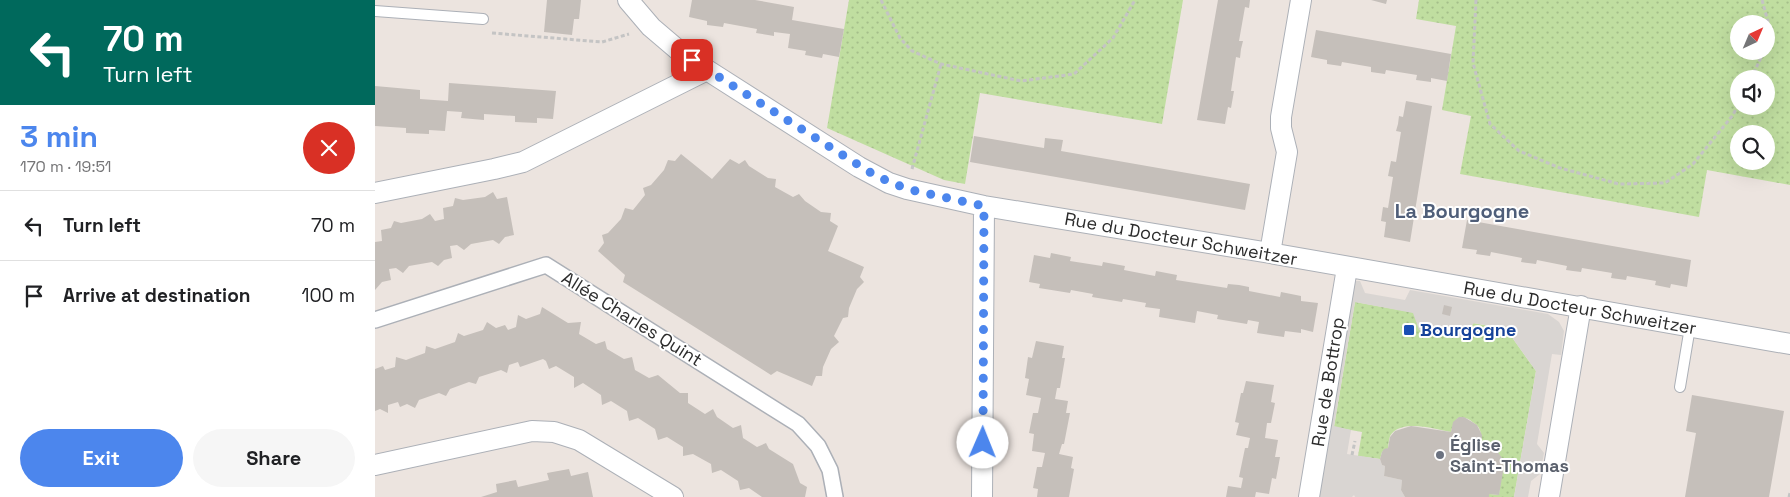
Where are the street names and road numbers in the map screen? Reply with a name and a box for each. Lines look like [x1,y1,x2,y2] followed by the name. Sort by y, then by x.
[1063,207,1300,270] street label: Rue du Docteur Schweitzer
[558,266,707,371] street label: Allée Charles Quint
[1462,276,1699,339] street label: Rue du Docteur Schweitzer
[1306,316,1349,448] street label: Rue de Bottrop

